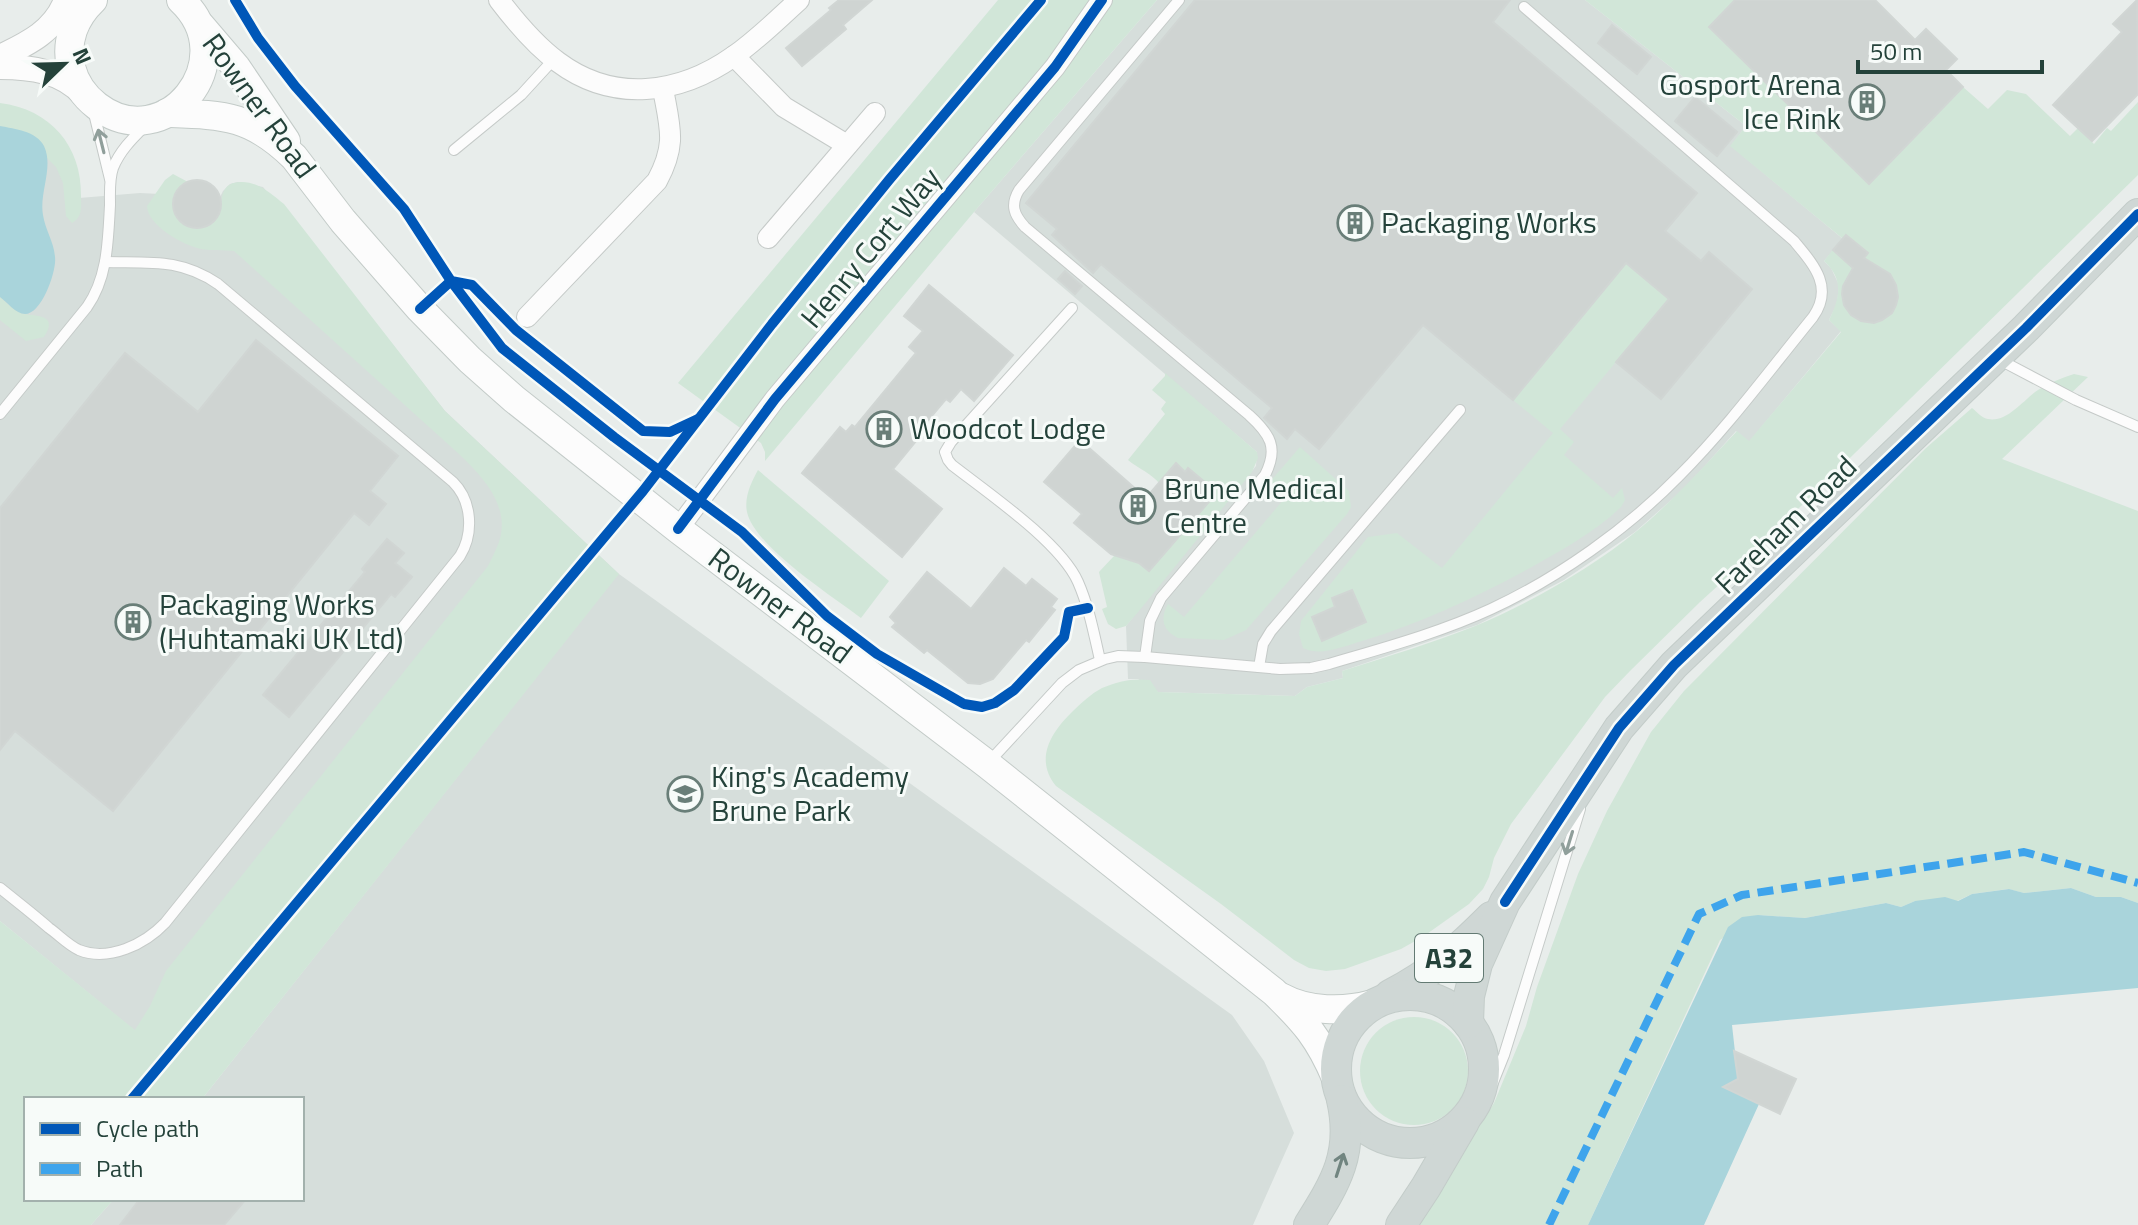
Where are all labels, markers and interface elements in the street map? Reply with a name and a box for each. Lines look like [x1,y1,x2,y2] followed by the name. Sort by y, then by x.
[191,23,328,188] street label: Rowner Road
[24,24,104,104] north arrow
[1858,24,2042,74] scale bar
[1870,33,1922,69] text: 50 m
[64,43,101,70] text: N
[1659,61,1841,141] place label: Gosport Arena Ice Rink
[1848,83,1886,121] building icon: Gosport Arena Ice Rink
[92,129,107,154] one-way arrow
[789,157,951,338] street label: Henry Cort Way
[1381,199,1597,245] place label: Packaging Works
[1336,204,1374,242] building icon: Packaging Works
[910,405,1106,451] place label: Woodcot Lodge
[865,410,903,448] building icon: Woodcot Lodge
[1704,444,1867,604] street label: Fareham Road
[1164,465,1344,545] place label: Brune Medical Centre
[1119,487,1157,525] building icon: Brune Medical Centre
[699,536,862,675] street label: Rowner Road
[159,581,403,661] place label: Packaging Works (Huhtamaki UK Ltd)
[114,603,152,641] building icon: Packaging Works (Huhtamaki UK Ltd)
[711,753,909,833] place label: King's Academy Brune Park
[666,775,704,813] school or university icon: King's Academy Brune Park
[1561,830,1576,856] one-way arrow
[1415,934,1483,982] road number: A32
[24,1097,304,1201] legend
[96,1110,199,1146] text: Cycle path
[96,1150,143,1186] text: Path
[1334,1152,1349,1177] one-way arrow

